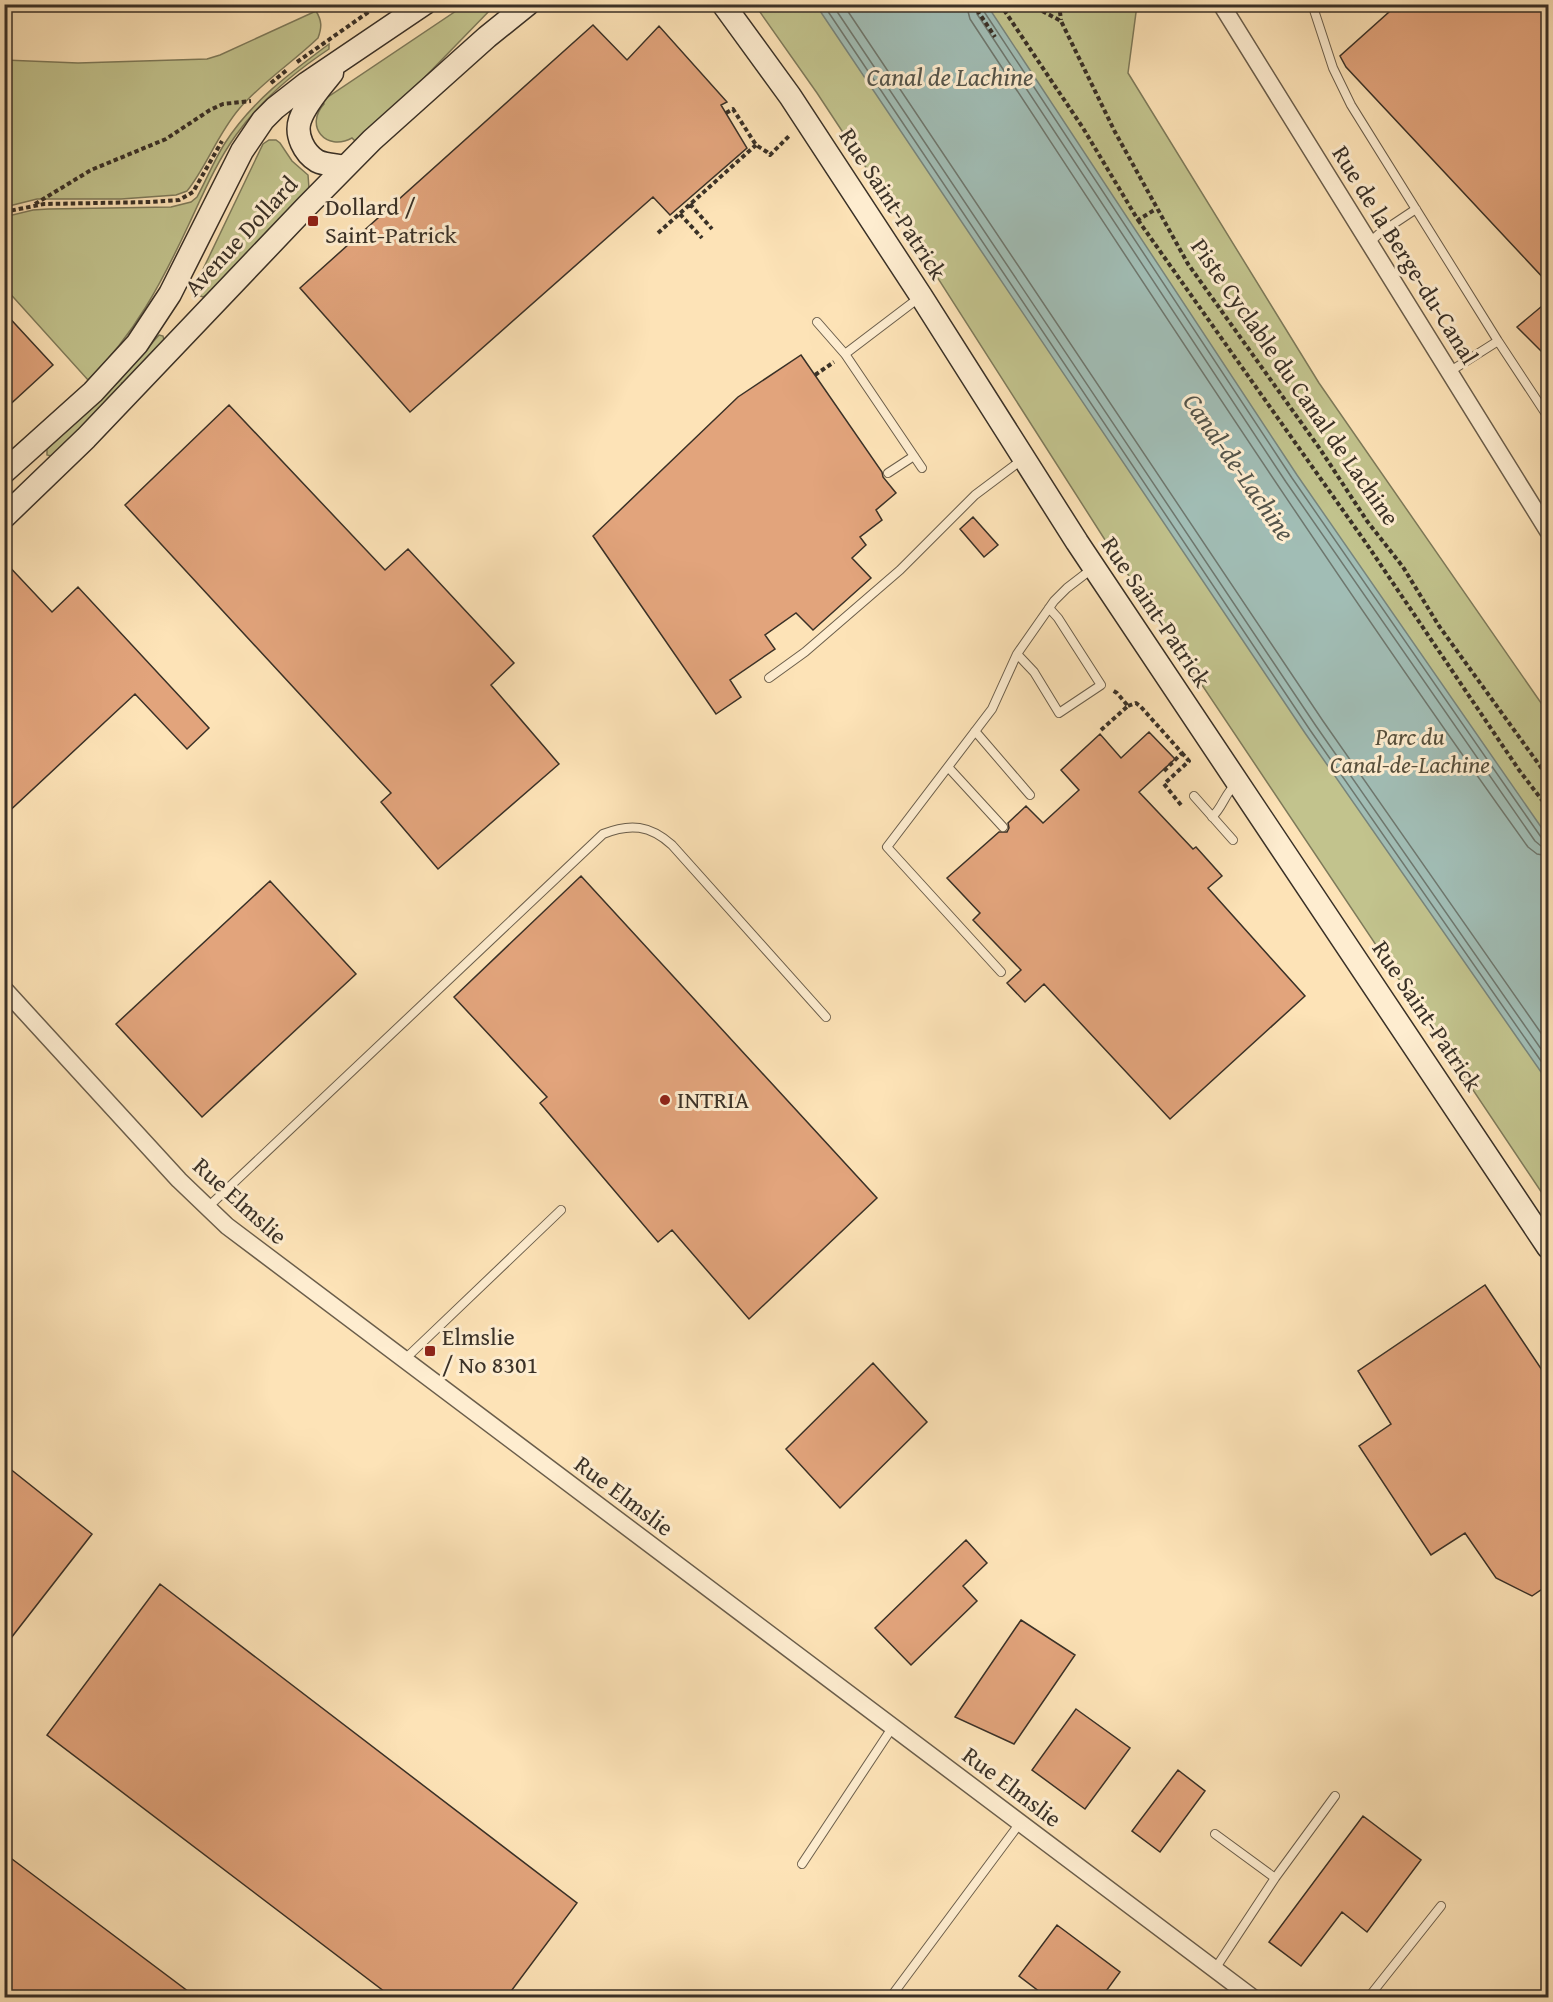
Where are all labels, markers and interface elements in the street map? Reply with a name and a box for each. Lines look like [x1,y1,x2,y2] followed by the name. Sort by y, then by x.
[866,57,1034,96] water label: Canal de Lachine
[831,121,956,287] street label: Rue Saint-Patrick
[1324,139,1487,371] street label: Rue de la Berge-du-Canal
[176,168,306,304] street label: Avenue Dollard
[325,189,458,252] place label: Dollard / Saint-Patrick
[306,214,320,228] marker: Dollard / Saint-Patrick
[1183,231,1408,532] street label: Piste Cyclable du Canal de Lachine
[1174,385,1305,549] water label: Canal-de-Lachine
[1093,529,1220,695] street label: Rue Saint-Patrick
[1330,719,1490,782] park label: Parc du Canal-de-Lachine
[1364,933,1491,1099] street label: Rue Saint-Patrick
[677,1082,750,1117] place label: INTRIA
[658,1093,672,1107] marker: INTRIA
[185,1149,295,1252] street label: Rue Elmslie
[442,1319,538,1382] place label: Elmslie / No 8301
[423,1344,437,1358] marker: Elmslie / No 8301
[567,1447,681,1545] street label: Rue Elmslie
[955,1738,1069,1836] street label: Rue Elmslie

